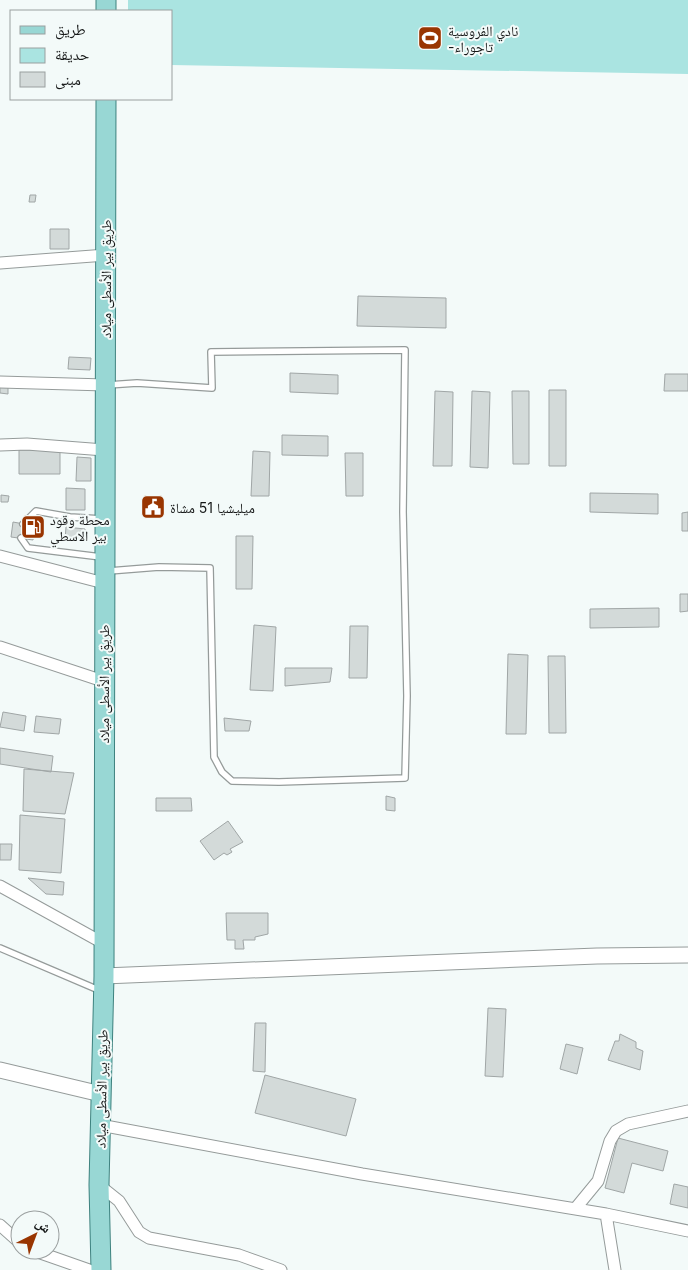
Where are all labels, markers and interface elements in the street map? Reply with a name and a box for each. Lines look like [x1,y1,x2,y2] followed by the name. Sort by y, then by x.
[10,10,172,100] legend
[55,20,86,40] text: طريق
[448,22,518,56] place label: نادي الفروسية -تاجوراء
[417,25,443,51] sports icon: نادي الفروسية -تاجوراء
[55,45,90,64] text: حديقة
[55,70,81,90] text: مبنى
[97,219,116,339] street label: طريق بير الأسطى ميلاد
[140,494,166,520] public building icon: ميليشيا 51 مشاة
[170,499,255,516] place label: ميليشيا 51 مشاة
[50,511,110,547] place label: محطة وقود بير الاسطي
[20,514,46,540] fuel station icon: محطة وقود بير الاسطي
[95,624,114,744] street label: طريق بير الأسطى ميلاد
[91,1029,113,1149] street label: طريق بير الأسطى ميلاد
[10,1210,60,1260] north arrow
[32,1214,55,1237] text: ش

